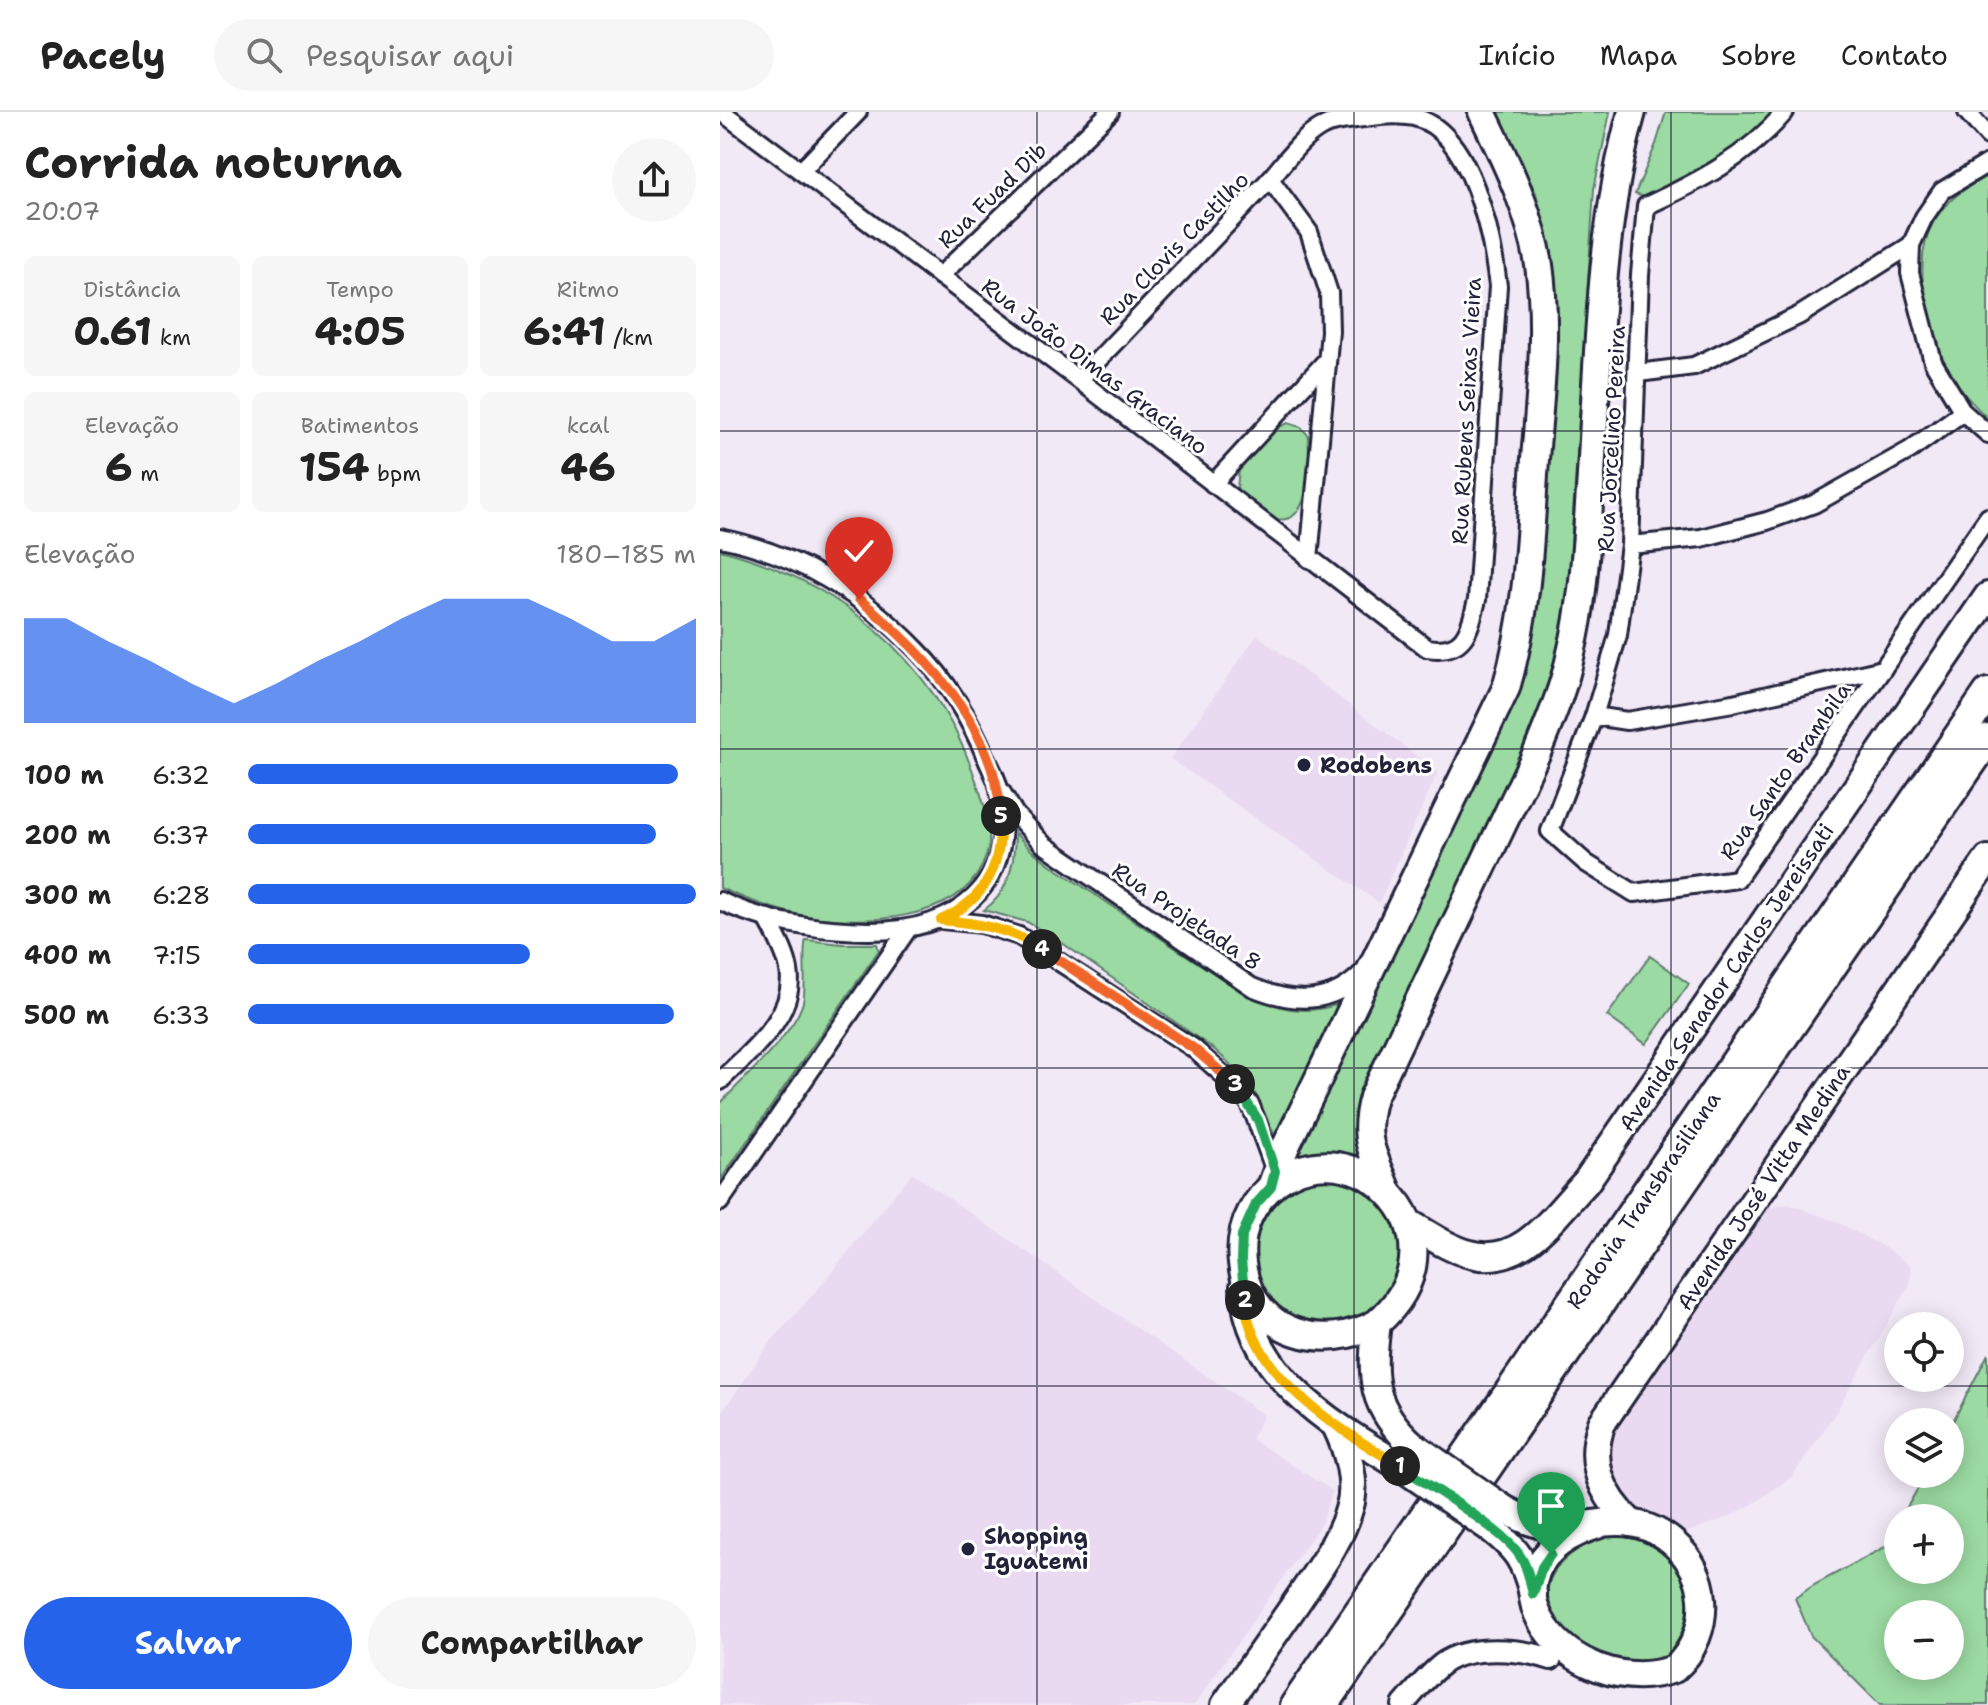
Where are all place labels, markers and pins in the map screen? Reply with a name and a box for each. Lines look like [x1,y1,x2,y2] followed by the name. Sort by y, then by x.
[825,517,893,599] pin
[1320,751,1432,780] place label: Rodobens
[1295,756,1313,774] marker: Rodobens
[981,796,1021,836] pin: 5
[1022,929,1062,969] pin: 4
[1215,1064,1255,1104] pin: 3
[1225,1280,1265,1320] pin: 2
[1380,1446,1420,1486] pin: 1
[1517,1472,1585,1554] pin
[984,1522,1088,1576] place label: Shopping Iguatemi
[959,1540,977,1558] marker: Shopping Iguatemi

